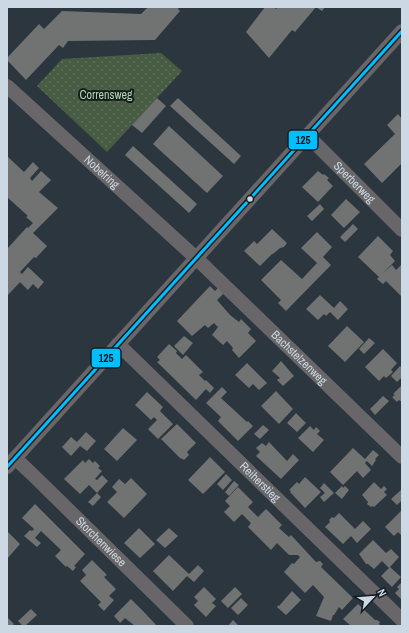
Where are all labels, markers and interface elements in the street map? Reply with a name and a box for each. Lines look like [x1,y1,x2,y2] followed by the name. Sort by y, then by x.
[79,87,133,103] park label: Corrensweg
[288,130,318,150] line badge: 125
[295,133,311,147] text: 125
[80,152,123,193] street label: Nobelring
[330,158,379,207] street label: Sperberweg
[245,194,255,204] unlabelled marker
[268,327,331,389] street label: Bachstelzenweg
[91,348,121,368] line badge: 125
[98,351,114,365] text: 125
[236,458,284,506] street label: Reiherstieg
[72,513,130,570] street label: Storchenwiese
[353,577,393,617] north arrow
[374,587,390,599] text: N

